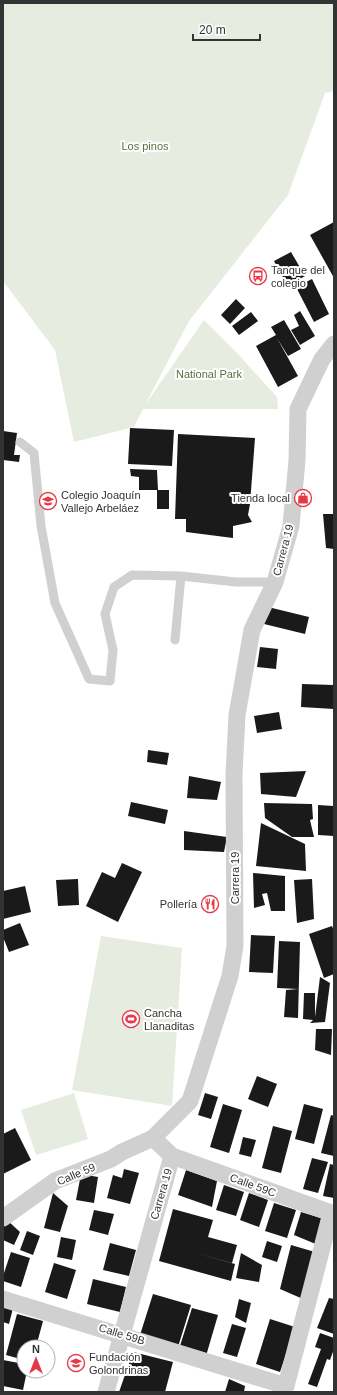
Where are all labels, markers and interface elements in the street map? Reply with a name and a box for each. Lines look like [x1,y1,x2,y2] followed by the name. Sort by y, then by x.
[193,16,260,42] scale bar
[199,23,226,37] text: 20 m
[121,140,169,152] park label: Los pinos
[271,264,325,289] place label: Tanque del colegio
[248,266,268,286] bus stop icon: Tanque del colegio
[176,368,243,380] park label: National Park
[293,488,313,508] shop icon: Tienda local
[61,489,141,514] place label: Colegio Joaquín Vallejo Arbeláez
[38,491,58,511] school or university icon: Colegio Joaquín Vallejo Arbeláez
[231,492,290,504] place label: Tienda local
[270,523,296,577] street label: Carrera 19
[229,852,241,904] street label: Carrera 19
[200,894,220,914] restaurant icon: Pollería
[160,898,198,910] place label: Pollería
[144,1007,195,1032] place label: Cancha Llanaditas
[121,1009,141,1029] sports icon: Cancha Llanaditas
[55,1161,97,1187] street label: Calle 59
[148,1167,174,1221] street label: Carrera 19
[228,1171,278,1199] street label: Calle 59C
[97,1321,147,1347] street label: Calle 59B
[16,1339,56,1379] north arrow
[32,1343,40,1355] text: N
[89,1351,149,1376] place label: Fundación Golondrinas
[66,1353,86,1373] school or university icon: Fundación Golondrinas

